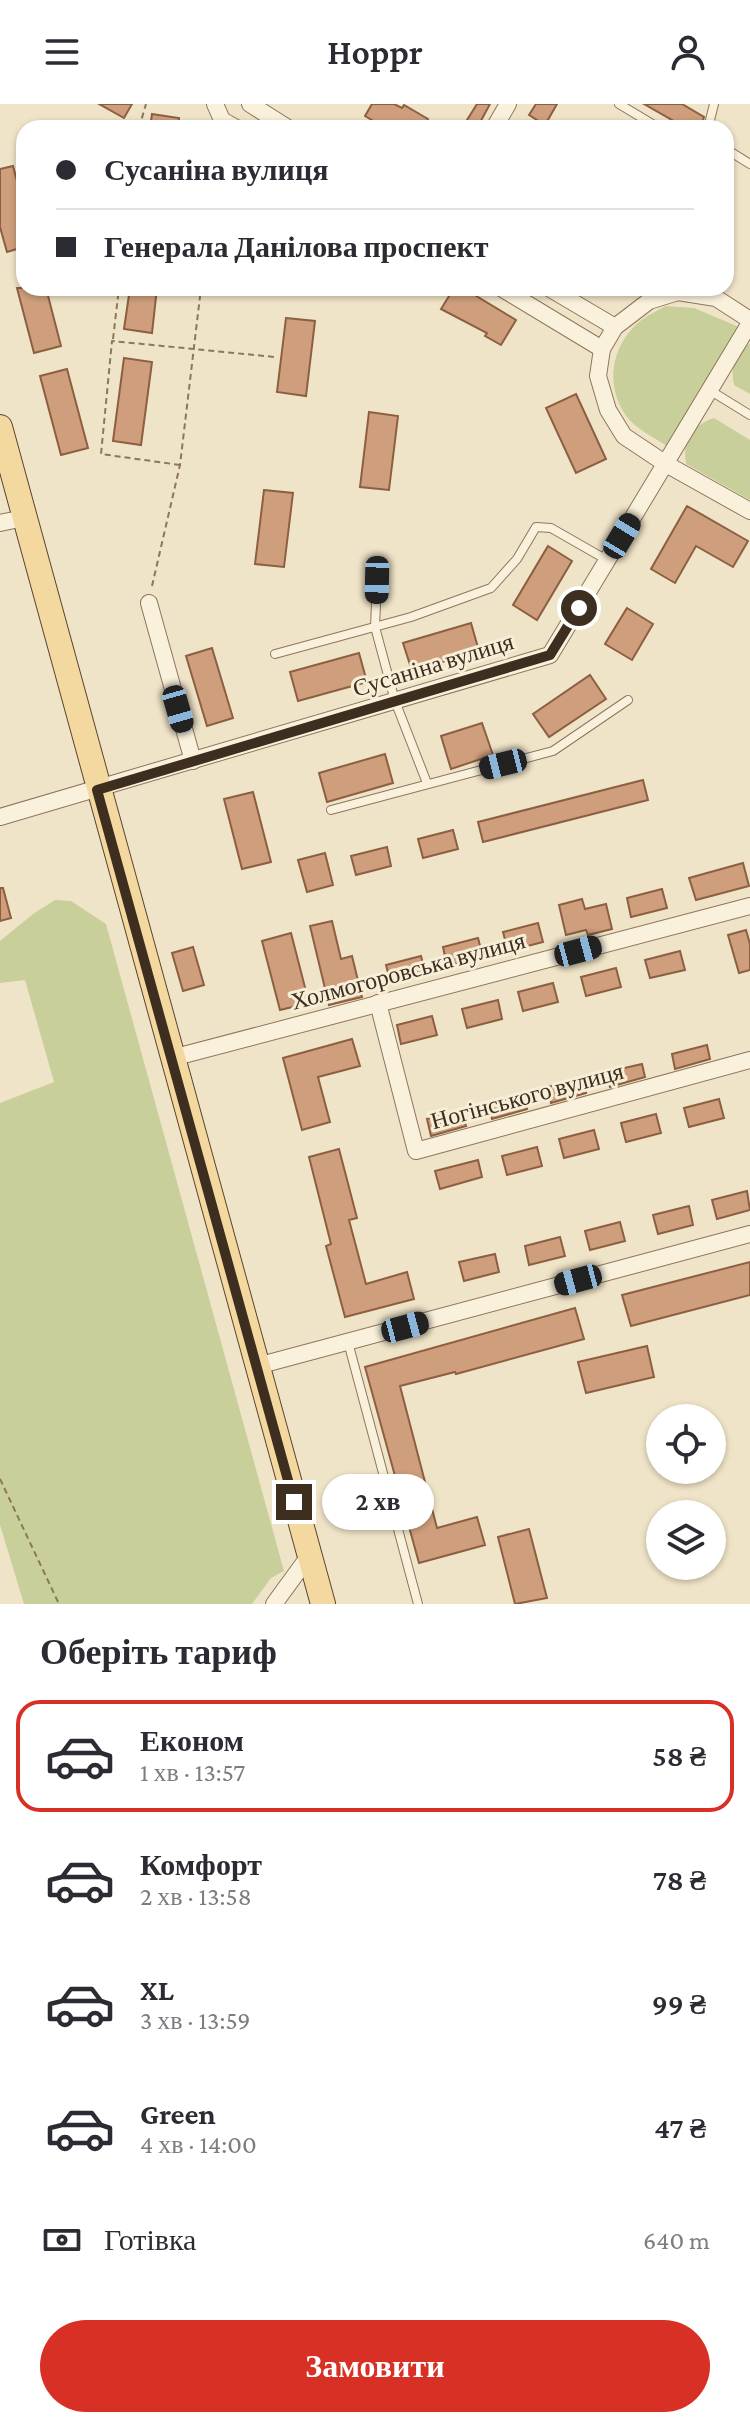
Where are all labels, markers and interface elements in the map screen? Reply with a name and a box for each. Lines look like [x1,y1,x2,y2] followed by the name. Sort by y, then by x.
[40,30,84,74] icon: menu
[666,30,710,74] icon: person
[327,32,423,72] text: Hoppr
[104,153,328,186] text: Сусаніна вулиця
[104,230,489,263] text: Генерала Данілова проспект
[599,509,645,563] car
[365,556,389,604] car
[561,590,597,626] route start
[349,627,517,702] street label: Сусаніна вулиця
[160,683,196,735] car
[477,747,529,781] car
[288,926,528,1015] street label: Холмогоровська вулиця
[552,933,604,969] car
[427,1057,626,1134] street label: Ногінського вулиця
[552,1262,604,1298] car
[379,1309,431,1345] car
[646,1404,726,1580] map controls
[646,1404,726,1484] button: locate
[322,1474,434,1530] callout: 2 хв
[276,1484,312,1520] route end
[356,1487,400,1516] text: 2 хв
[646,1500,726,1580] button: layers
[40,1632,277,1672] text: Оберіть тариф
[44,1720,116,1792] icon: car
[140,1724,244,1757] text: Економ
[652,1739,706,1772] text: 58 ₴
[140,1758,245,1787] text: 1 хв · 13:57
[44,1844,116,1916] icon: car
[140,1848,262,1881] text: Комфорт
[653,1863,706,1896] text: 78 ₴
[140,1882,252,1911] text: 2 хв · 13:58
[44,1968,116,2040] icon: car
[140,1973,174,2006] text: XL
[652,1987,706,2020] text: 99 ₴
[140,2006,251,2035] text: 3 хв · 13:59
[44,2092,116,2164] icon: car
[140,2097,216,2130] text: Green
[654,2111,706,2144] text: 47 ₴
[140,2130,257,2159] text: 4 хв · 14:00
[40,2218,84,2262] icon: cash
[104,2223,196,2256] text: Готівка
[643,2226,710,2255] text: 640 m
[40,2320,710,2412] button: Замовити

